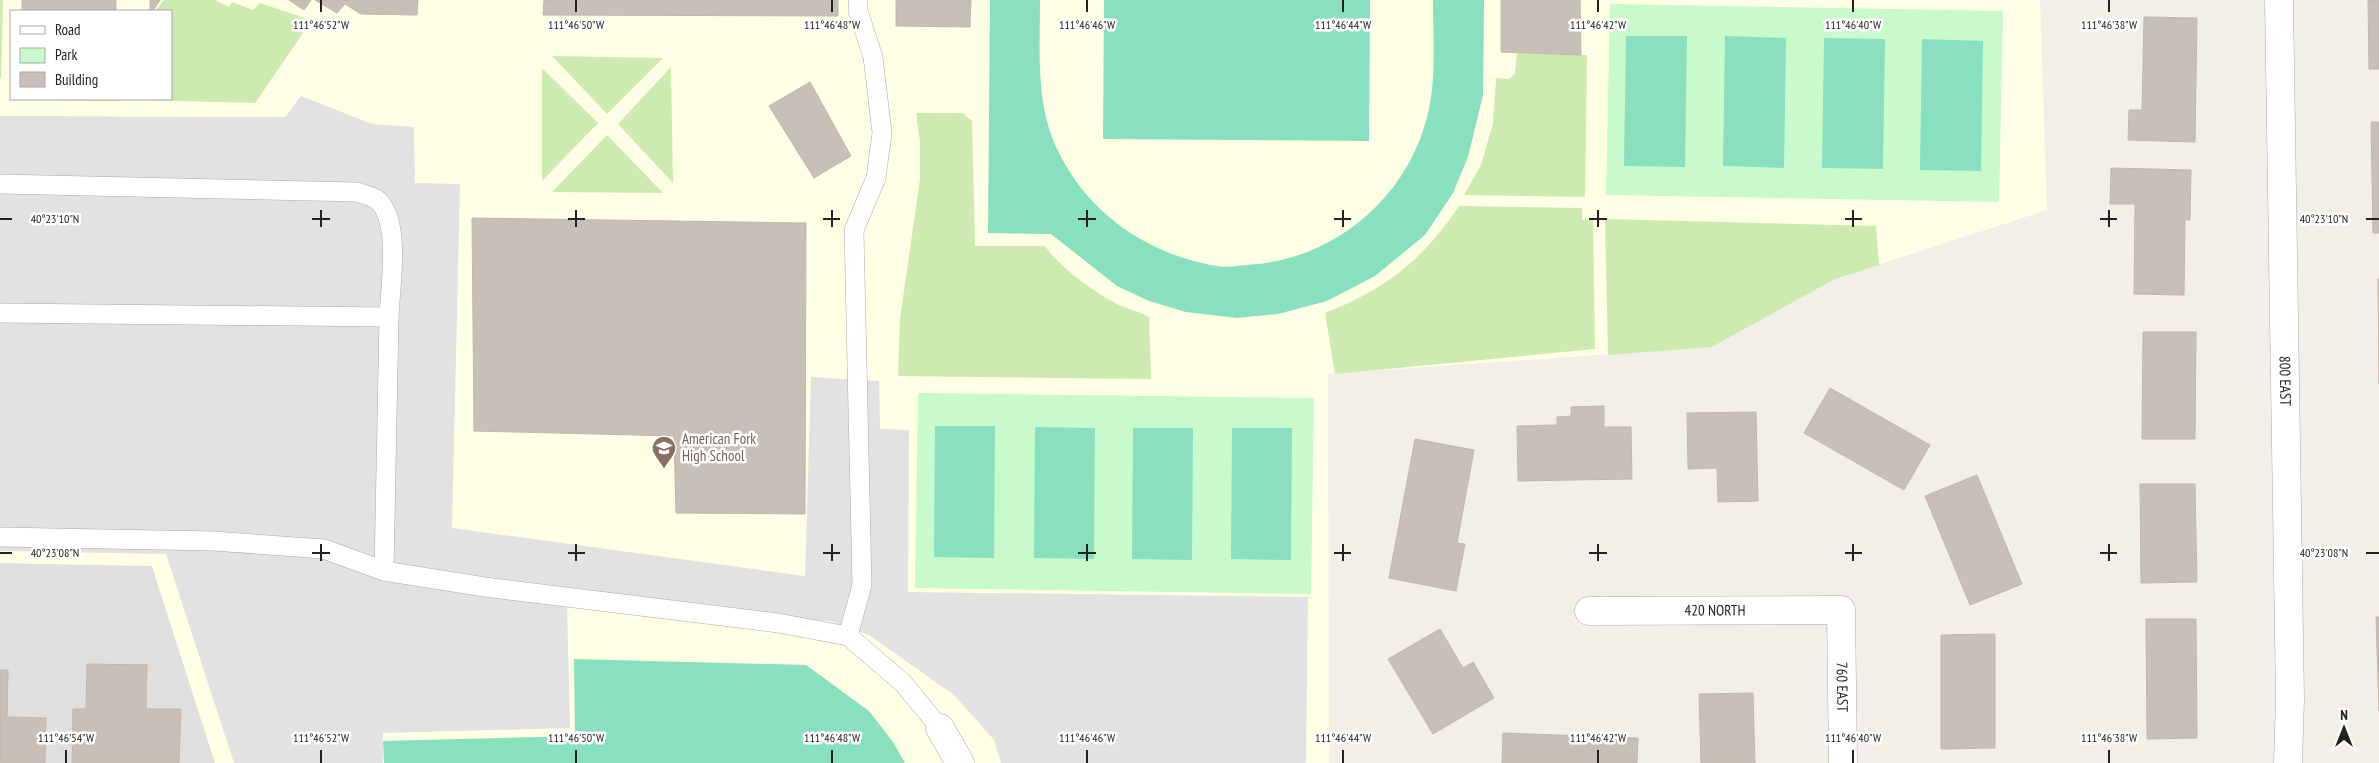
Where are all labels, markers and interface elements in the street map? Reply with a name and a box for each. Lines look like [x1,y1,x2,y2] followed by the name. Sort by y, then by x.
[10,10,172,100] legend
[293,17,349,32] text: 111°46'52"W
[548,17,604,32] text: 111°46'50"W
[804,17,860,32] text: 111°46'48"W
[1059,17,1115,32] text: 111°46'46"W
[1315,17,1371,32] text: 111°46'44"W
[1570,17,1626,32] text: 111°46'42"W
[1825,17,1881,32] text: 111°46'40"W
[2081,17,2137,32] text: 111°46'38"W
[55,20,81,39] text: Road
[55,45,77,64] text: Park
[55,70,98,89] text: Building
[31,211,79,226] text: 40°23'10"N
[2300,211,2348,226] text: 40°23'10"N
[2276,356,2295,406] street label: 800 EAST
[682,429,756,465] place label: American Fork High School
[651,435,677,469] school or university icon: American Fork High School
[31,545,79,560] text: 40°23'08"N
[2300,545,2348,560] text: 40°23'08"N
[1684,600,1746,620] street label: 420 NORTH
[1833,662,1852,712] street label: 760 EAST
[2319,703,2369,753] north arrow
[2340,706,2348,724] text: N
[38,730,94,745] text: 111°46'54"W
[293,730,349,745] text: 111°46'52"W
[548,730,604,745] text: 111°46'50"W
[804,730,860,745] text: 111°46'48"W
[1059,730,1115,745] text: 111°46'46"W
[1315,730,1371,745] text: 111°46'44"W
[1570,730,1626,745] text: 111°46'42"W
[1825,730,1881,745] text: 111°46'40"W
[2081,730,2137,745] text: 111°46'38"W

